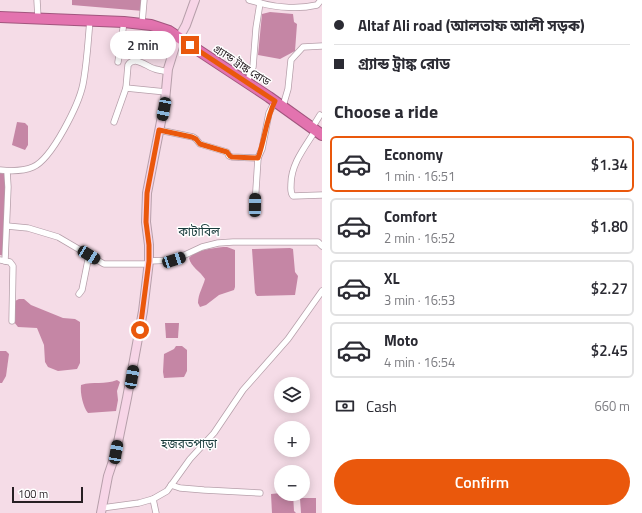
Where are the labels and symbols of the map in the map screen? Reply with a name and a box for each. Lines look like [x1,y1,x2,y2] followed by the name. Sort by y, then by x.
[110,31,176,59] callout: 2 min
[181,36,199,54] route end
[210,41,274,90] street label: গ্র্যান্ড ট্রাঙ্ক রোড
[156,96,172,122] car
[249,193,261,217] car
[177,222,220,241] district label: কাটাবিল
[76,244,102,266] car
[161,251,187,269] car
[131,321,149,339] route start
[124,364,140,390] car
[160,434,218,453] district label: হজরতপাড়া
[108,439,124,465] car
[12,485,83,504] scale bar

